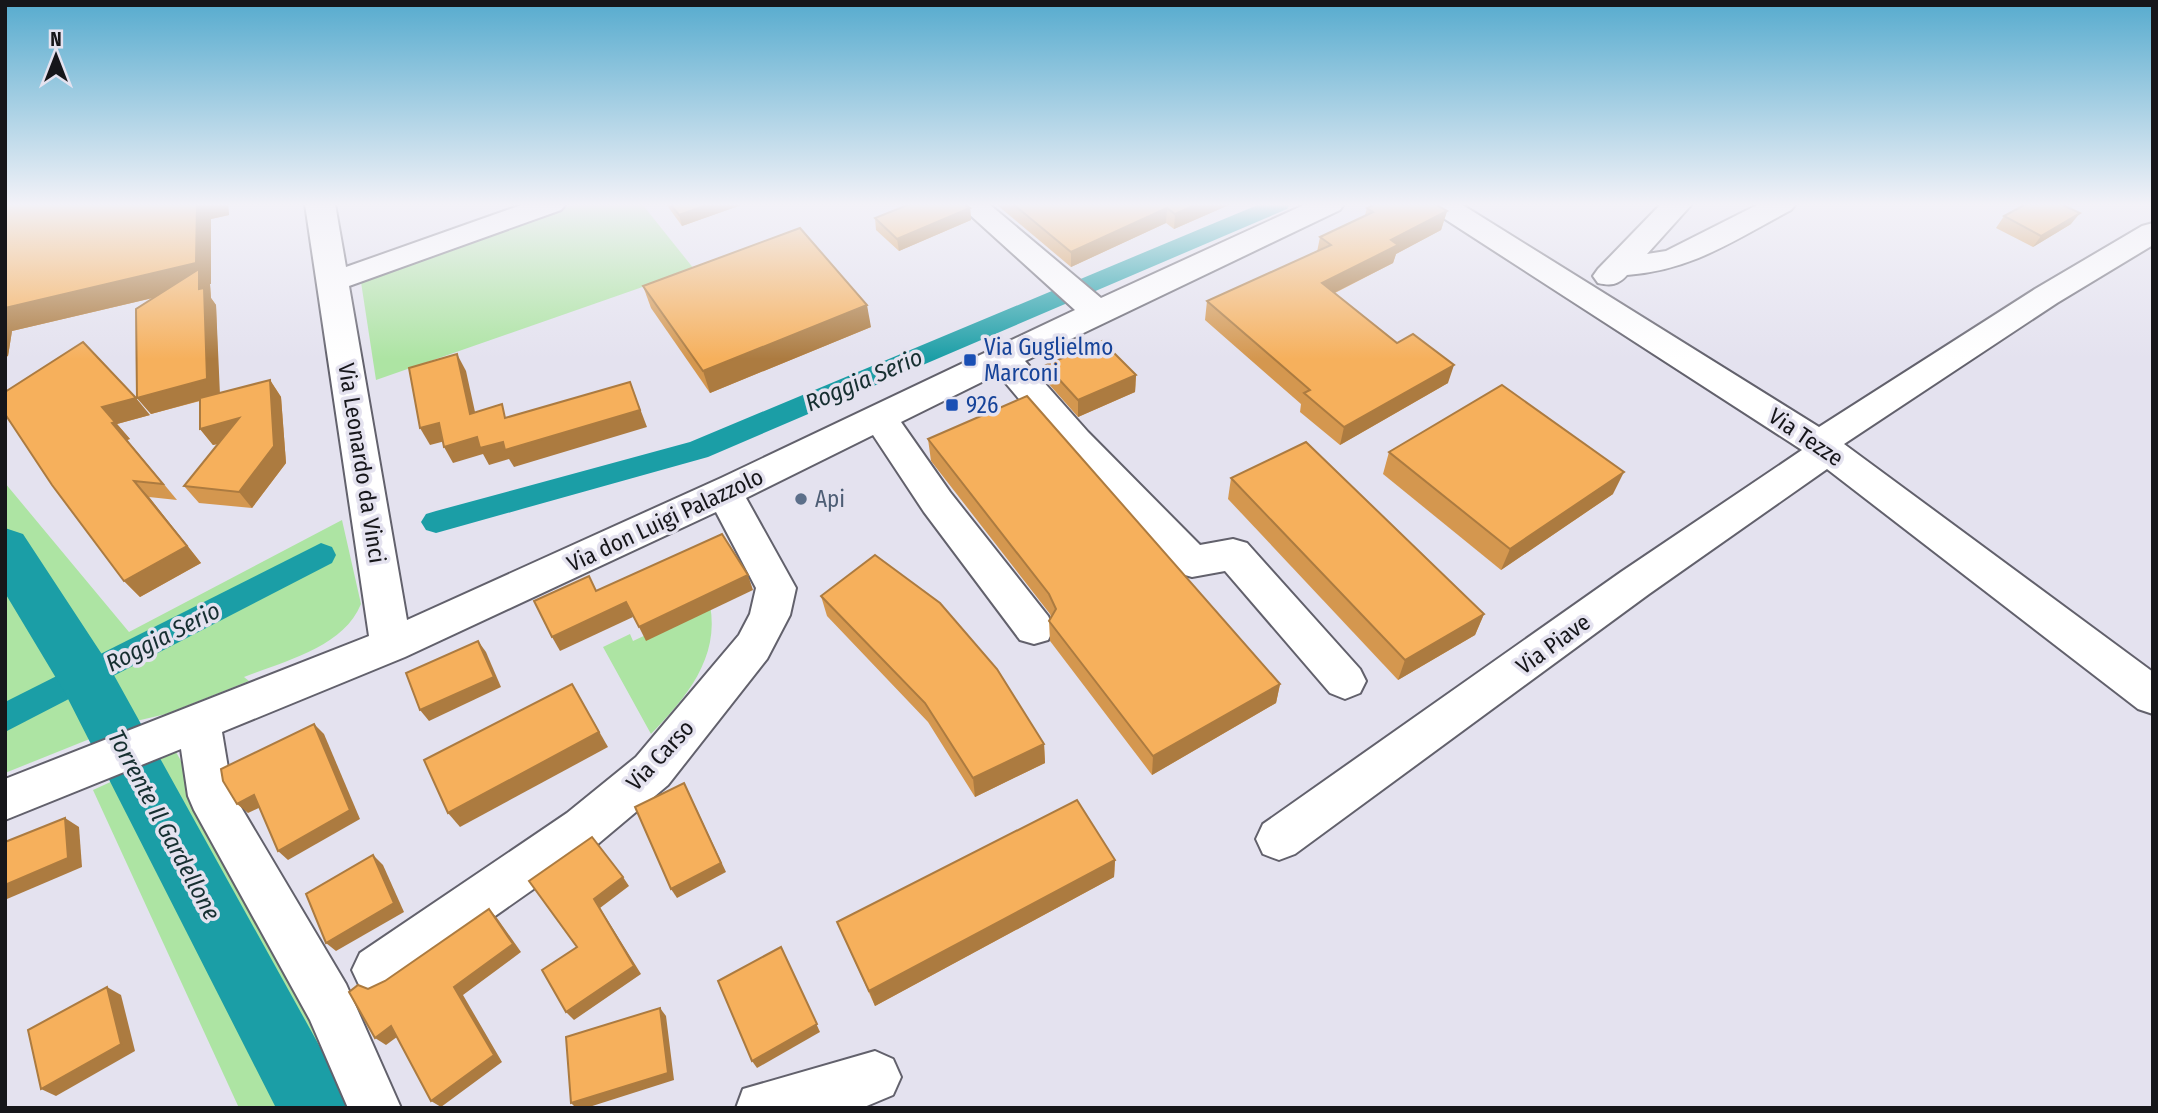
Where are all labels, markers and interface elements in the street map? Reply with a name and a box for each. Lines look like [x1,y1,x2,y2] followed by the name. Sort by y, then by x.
[21,21,91,91] north arrow
[50,28,62,51] text: N
[984,333,1113,387] place label: Via Guglielmo Marconi
[801,343,927,417] water label: Roggia Serio
[962,352,978,368] marker: Via Guglielmo Marconi
[332,361,392,565] street label: Via Leonardo da Vinci
[966,391,998,419] place label: 926
[944,397,960,413] marker: 926
[1763,402,1849,472] street label: Via Tezze
[563,462,767,578] street label: Via don Luigi Palazzolo
[815,485,845,513] place label: Api
[793,491,809,507] marker: Api
[101,596,225,678] water label: Roggia Serio
[1511,608,1595,680] street label: Via Piave
[620,714,700,796] street label: Via Carso
[102,725,226,925] water label: Torrente Il Gardellone

